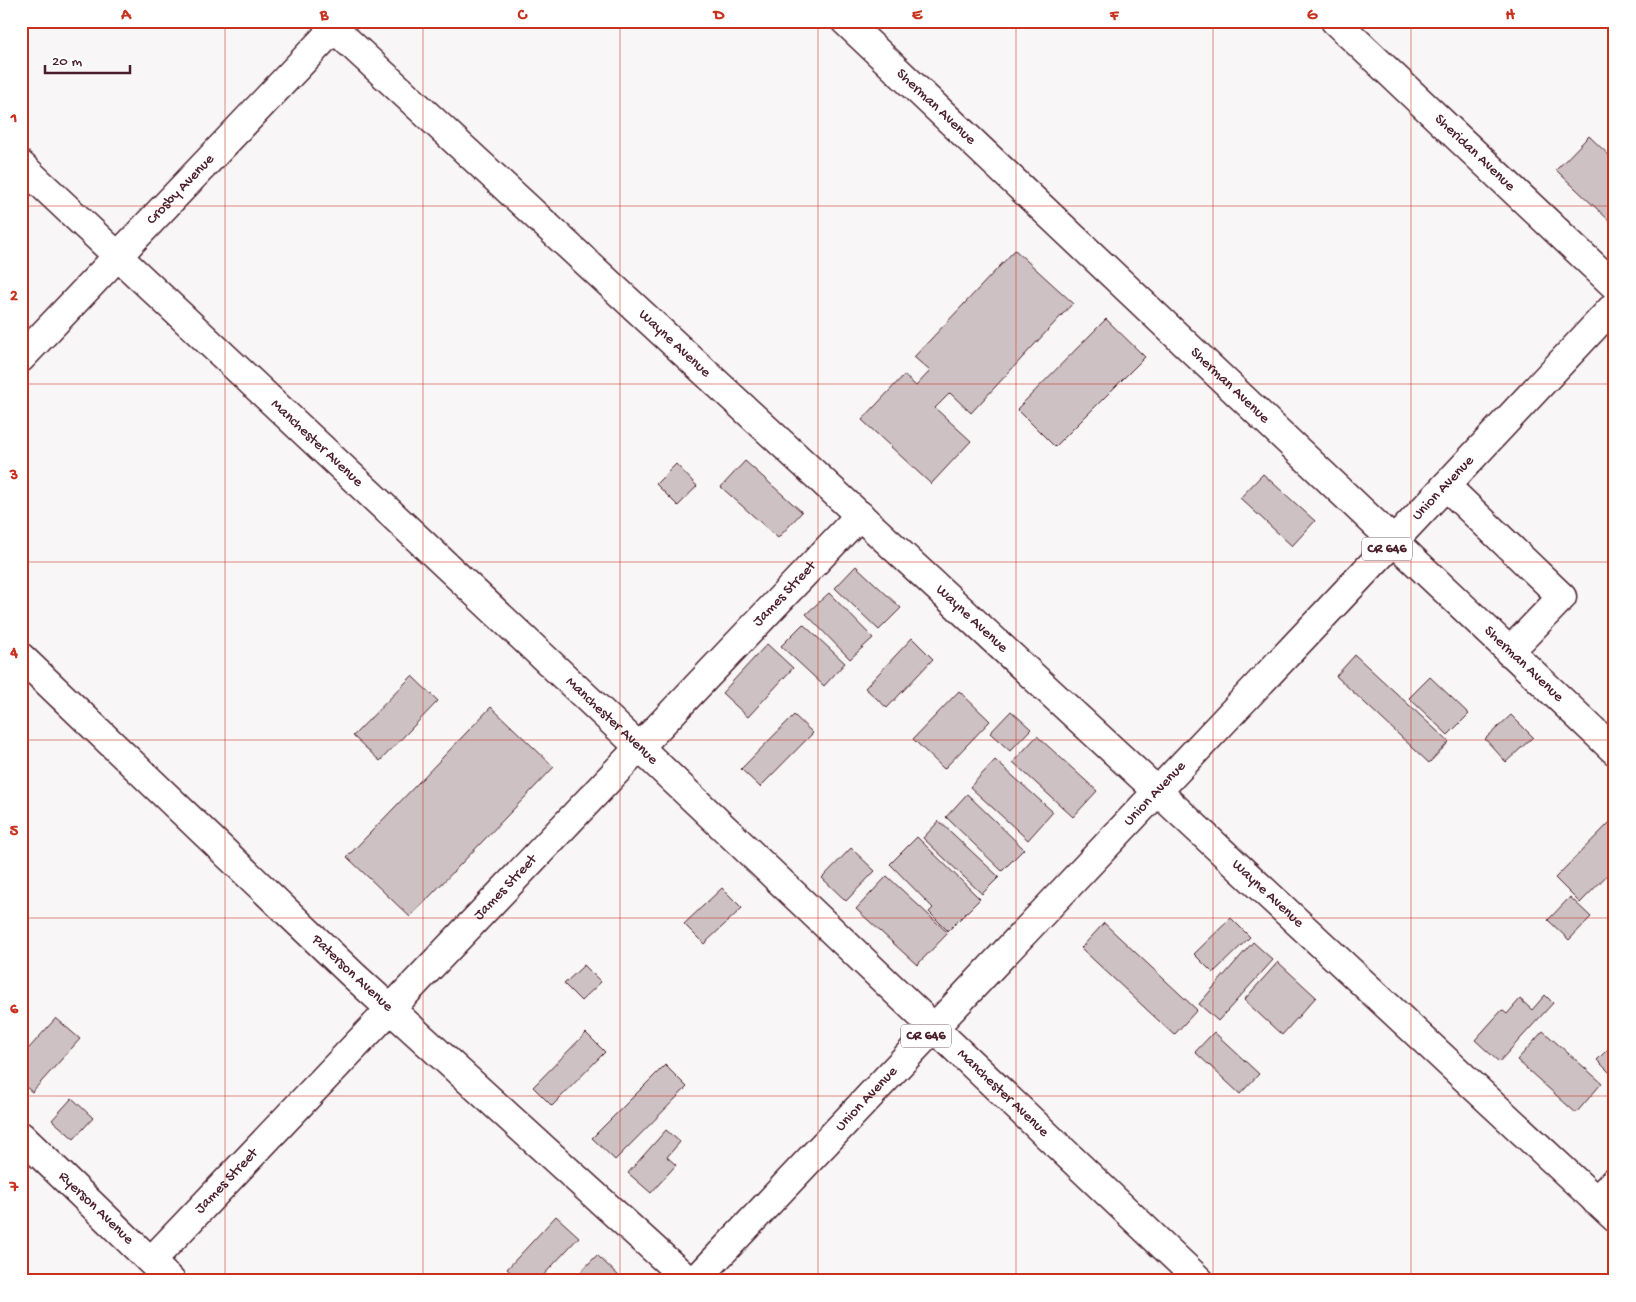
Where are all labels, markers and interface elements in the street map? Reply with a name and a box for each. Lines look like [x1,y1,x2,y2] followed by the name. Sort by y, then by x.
[120,7,132,26] text: A
[319,7,329,26] text: B
[517,7,528,26] text: C
[712,7,725,26] text: D
[912,7,923,26] text: E
[1109,7,1120,26] text: F
[1307,7,1318,26] text: G
[1505,7,1515,26] text: H
[45,42,130,74] scale bar
[52,53,82,71] text: 20 m
[892,65,979,149] street label: Sherman Avenue
[10,110,17,129] text: 1
[1430,111,1519,196] street label: Sheridan Avenue
[143,150,219,229] street label: Crosby Avenue
[10,288,18,307] text: 2
[635,306,715,382] street label: Wayne Avenue
[1186,344,1273,428] street label: Sherman Avenue
[267,396,367,491] street label: Manchester Avenue
[1408,452,1478,525] street label: Union Avenue
[9,467,18,486] text: 3
[1362,538,1412,560] road number: CR 646
[749,556,821,631] street label: James Street
[932,581,1012,657] street label: Wayne Avenue
[1480,622,1567,706] street label: Sherman Avenue
[9,645,18,664] text: 4
[561,673,661,769] street label: Manchester Avenue
[1120,757,1190,830] street label: Union Avenue
[10,823,19,842] text: 5
[470,850,542,924] street label: James Street
[1228,856,1307,932] street label: Wayne Avenue
[307,930,397,1016] street label: Paterson Avenue
[10,1001,19,1020] text: 6
[901,1024,951,1048] road number: CR 646
[953,1045,1053,1141] street label: Manchester Avenue
[832,1063,902,1136] street label: Union Avenue
[191,1143,263,1218] street label: James Street
[54,1168,137,1249] street label: Ryerson Avenue
[9,1179,19,1198] text: 7

